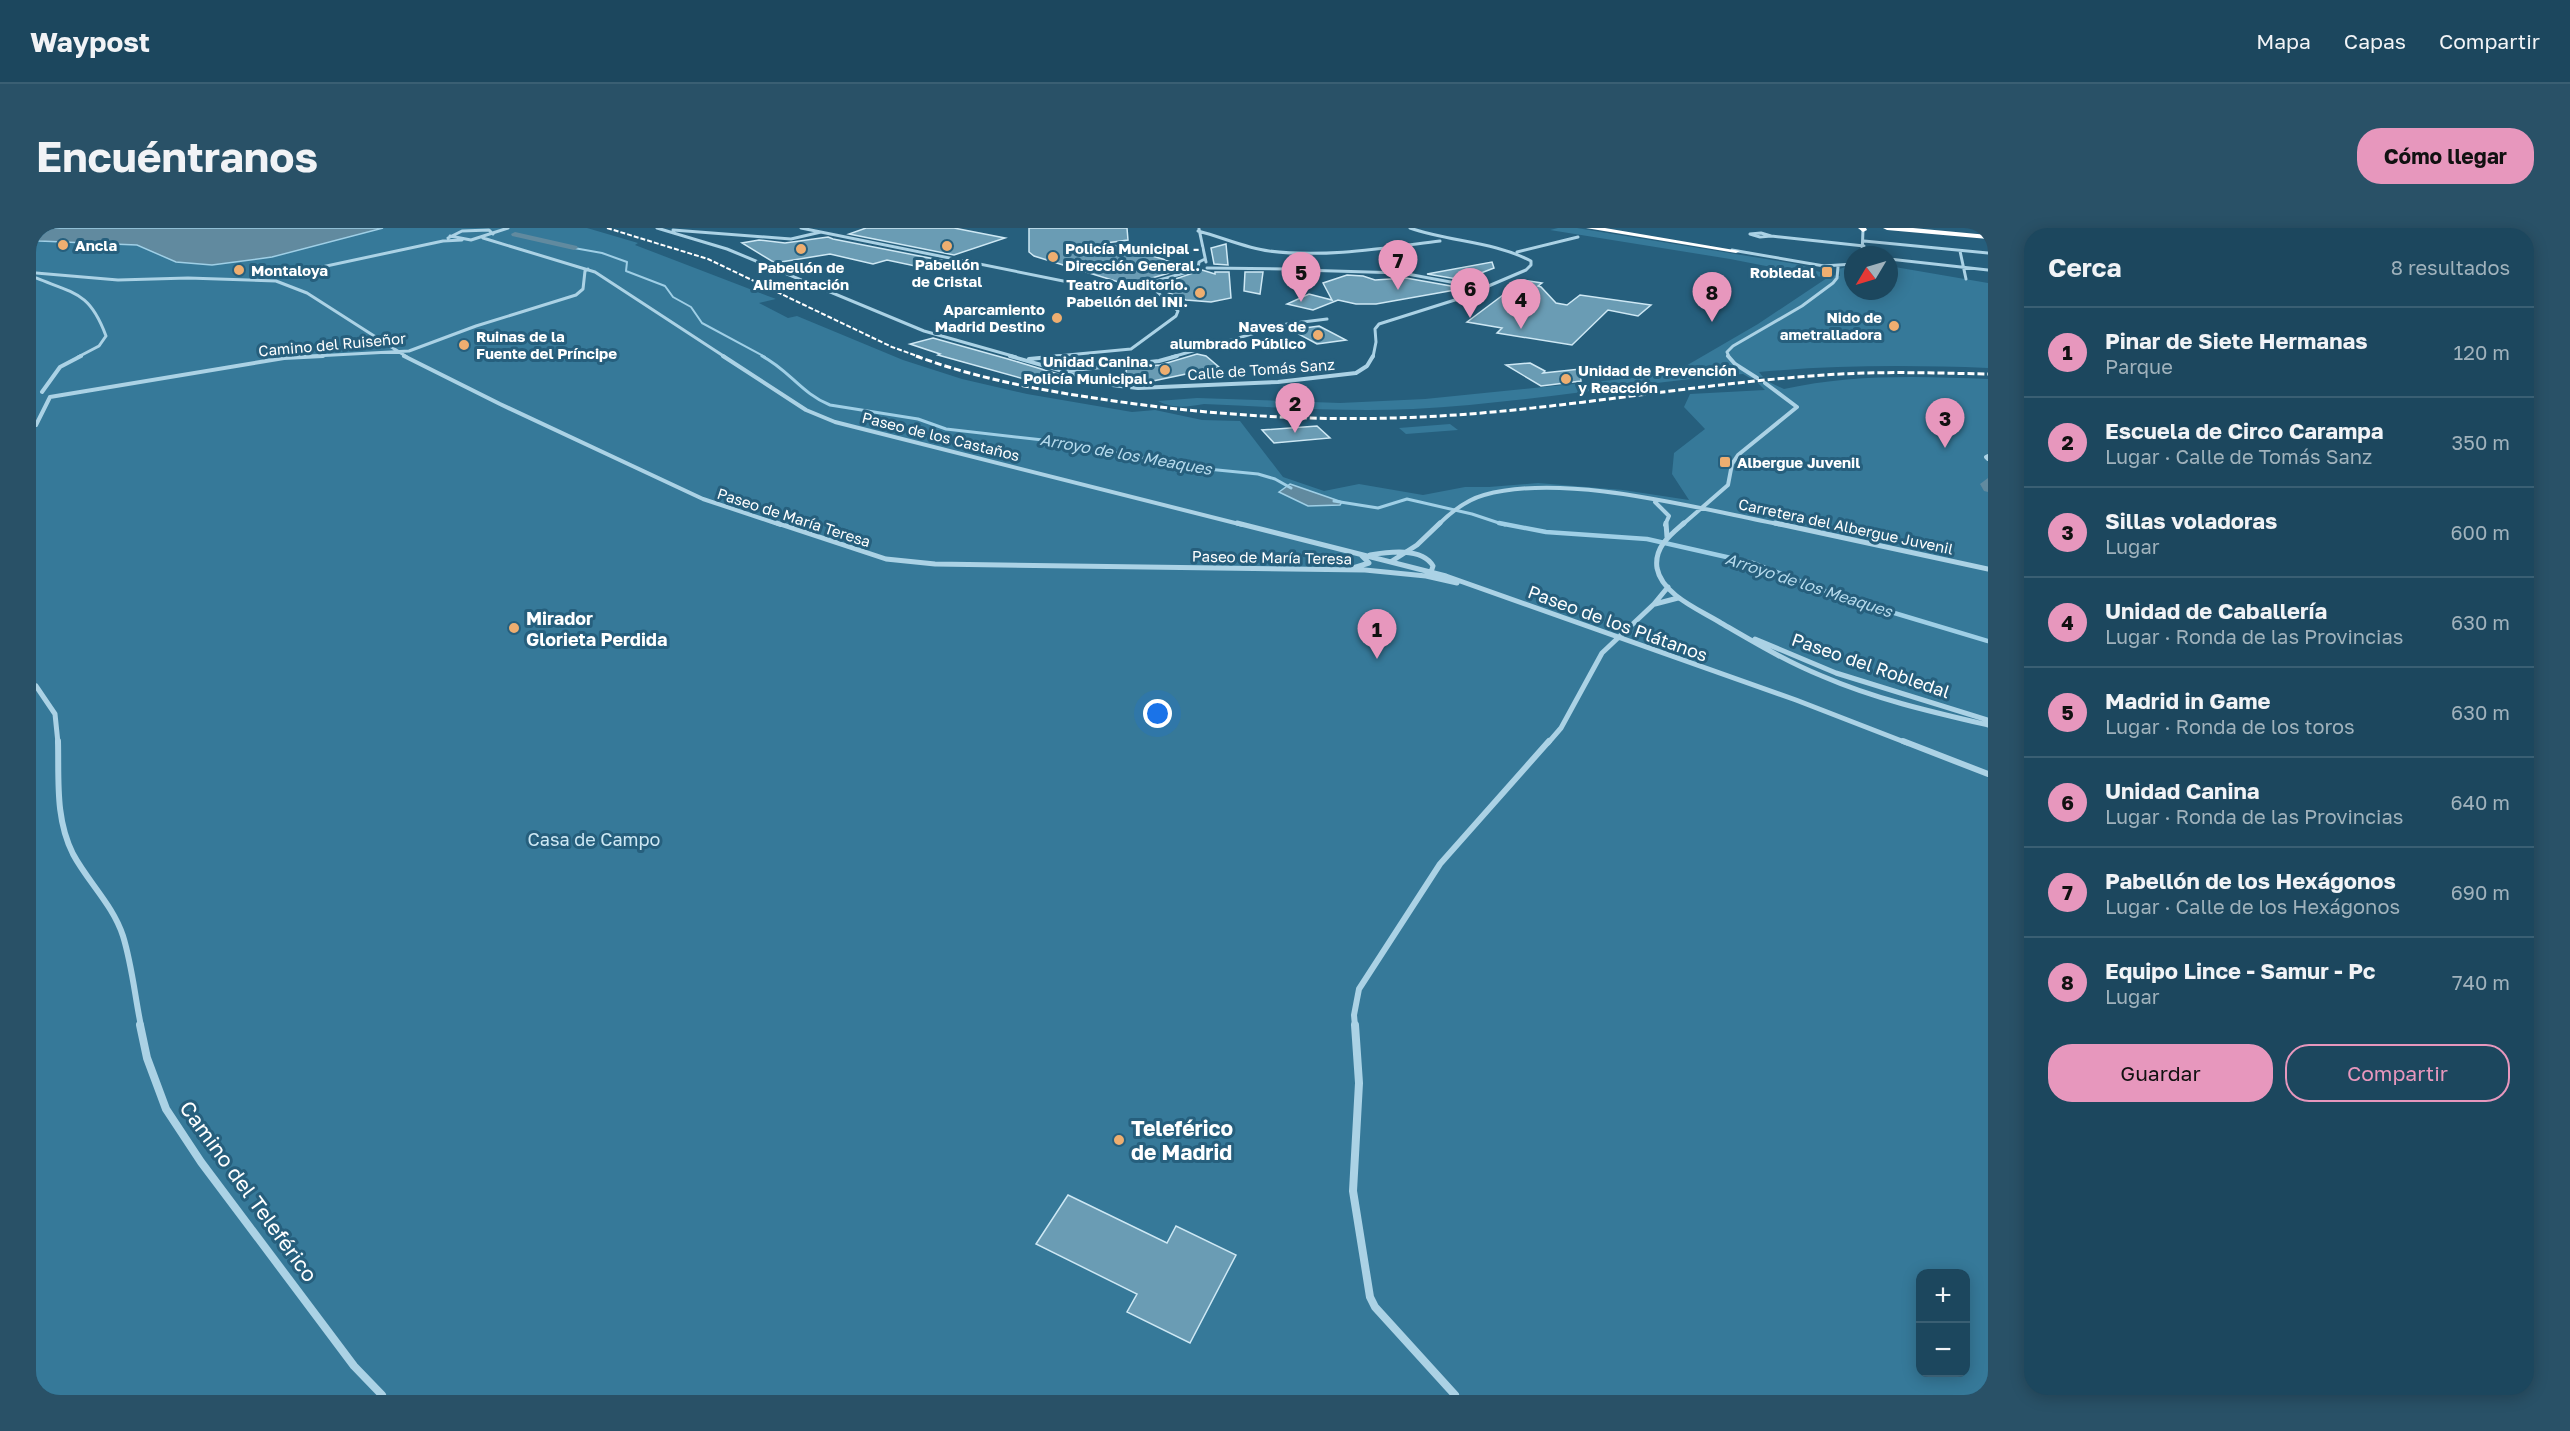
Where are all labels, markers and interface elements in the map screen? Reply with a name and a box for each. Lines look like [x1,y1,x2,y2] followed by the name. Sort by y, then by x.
[30,25,150,58] text: Waypost
[2256,28,2311,54] text: Mapa
[2344,28,2406,54] text: Capas
[2439,28,2540,54] text: Compartir
[2357,128,2534,184] button: Cómo llegar
[36,131,318,181] text: Encuéntranos
[75,236,117,254] place label: Ancla
[56,238,70,252] marker: Ancla
[940,239,954,253] marker: Pabellón de Cristal
[1065,239,1200,274] place label: Policía Municipal - Dirección General.
[1378,241,1418,290] pin: 7
[794,242,808,256] marker: Pabellón de Alimentación
[1844,246,1898,300] north arrow
[1046,250,1060,264] marker: Policía Municipal - Dirección General.
[2048,252,2122,283] text: Cerca
[1282,253,1320,302] pin: 5
[912,255,982,290] place label: Pabellón de Cristal
[2391,255,2510,279] text: 8 resultados
[753,258,849,293] place label: Pabellón de Alimentación
[251,261,328,279] place label: Montaloya
[232,263,246,277] marker: Montaloya
[1750,263,1815,281] place label: Robledal
[1820,265,1834,279] marker: Robledal
[1450,268,1490,318] pin: 6
[1692,272,1732,322] pin: 8
[1066,275,1188,310] place label: Teatro Auditorio. Pabellón del INI.
[1502,279,1540,329] pin: 4
[1193,286,1207,300] marker: Teatro Auditorio. Pabellón del INI.
[935,300,1045,335] place label: Aparcamiento Madrid Destino
[1780,308,1882,343] place label: Nido de ametralladora
[1050,311,1064,325] marker: Aparcamiento Madrid Destino
[1170,317,1306,352] place label: Naves de alumbrado Público
[1887,319,1901,333] marker: Nido de ametralladora
[476,327,617,362] place label: Ruinas de la Fuente del Príncipe
[2105,327,2368,354] text: Pinar de Siete Hermanas
[1311,328,1325,342] marker: Naves de alumbrado Público
[257,329,407,359] street label: Camino del Ruiseñor
[457,338,471,352] marker: Ruinas de la Fuente del Príncipe
[2062,340,2073,364] text: 1
[2454,340,2510,364] text: 120 m
[1023,352,1153,387] place label: Unidad Canina. Policía Municipal.
[2105,354,2173,378] text: Parque
[1187,355,1336,383] street label: Calle de Tomás Sanz
[1578,361,1737,396] place label: Unidad de Prevención y Reacción
[1158,363,1172,377] marker: Unidad Canina. Policía Municipal.
[1559,372,1573,386] marker: Unidad de Prevención y Reacción
[1276,384,1314,433] pin: 2
[1926,398,1964,448] pin: 3
[860,408,1022,464] street label: Paseo de los Castaños
[2105,417,2384,444] text: Escuela de Circo Carampa
[1039,429,1215,479] water label: Arroyo de los Meaques
[2061,430,2074,454] text: 2
[2452,430,2510,454] text: 350 m
[2105,444,2372,468] text: Lugar · Calle de Tomás Sanz
[1737,453,1860,471] place label: Albergue Juvenil
[1718,455,1732,469] marker: Albergue Juvenil
[715,484,873,550] street label: Paseo de María Teresa
[1737,494,1955,558] street label: Carretera del Albergue Juvenil
[2105,507,2277,534] text: Sillas voladoras
[2061,520,2074,544] text: 3
[2450,520,2510,544] text: 600 m
[2105,534,2160,558] text: Lugar
[1192,547,1352,567] street label: Paseo de María Teresa
[1723,549,1896,622] water label: Arroyo de los Meaques
[1525,580,1711,666] street label: Paseo de los Plátanos
[2105,597,2327,624] text: Unidad de Caballería
[526,607,667,650] place label: Mirador Glorieta Perdida
[1358,610,1396,659] pin: 1
[2061,610,2074,634] text: 4
[2451,610,2510,634] text: 630 m
[507,621,521,635] marker: Mirador Glorieta Perdida
[2105,624,2403,648] text: Lugar · Ronda de las Provincias
[1789,628,1953,702] street label: Paseo del Robledal
[2105,687,2271,714] text: Madrid in Game
[1143,699,1172,728] your location
[2061,700,2074,724] text: 5
[2451,700,2510,724] text: 630 m
[2105,714,2355,738] text: Lugar · Ronda de los toros
[2105,777,2260,804] text: Unidad Canina
[2061,790,2074,814] text: 6
[2451,790,2510,814] text: 640 m
[2105,804,2403,828] text: Lugar · Ronda de las Provincias
[528,828,660,850] park label: Casa de Campo
[2105,867,2396,894] text: Pabellón de los Hexágonos
[2062,880,2073,904] text: 7
[2451,880,2510,904] text: 690 m
[2105,894,2400,918] text: Lugar · Calle de los Hexágonos
[2105,957,2375,984] text: Equipo Lince - Samur - Pc
[2061,970,2074,994] text: 8
[2452,970,2510,994] text: 740 m
[2105,984,2160,1008] text: Lugar
[2048,1044,2273,1102] button: Guardar
[2285,1044,2510,1102] button: Compartir
[175,1095,323,1287] street label: Camino del Teleférico
[1131,1115,1233,1165] place label: Teleférico de Madrid
[1112,1133,1126,1147] marker: Teleférico de Madrid
[1916,1269,1970,1377] map controls
[1916,1269,1970,1323] button: +
[1916,1323,1970,1377] button: −

